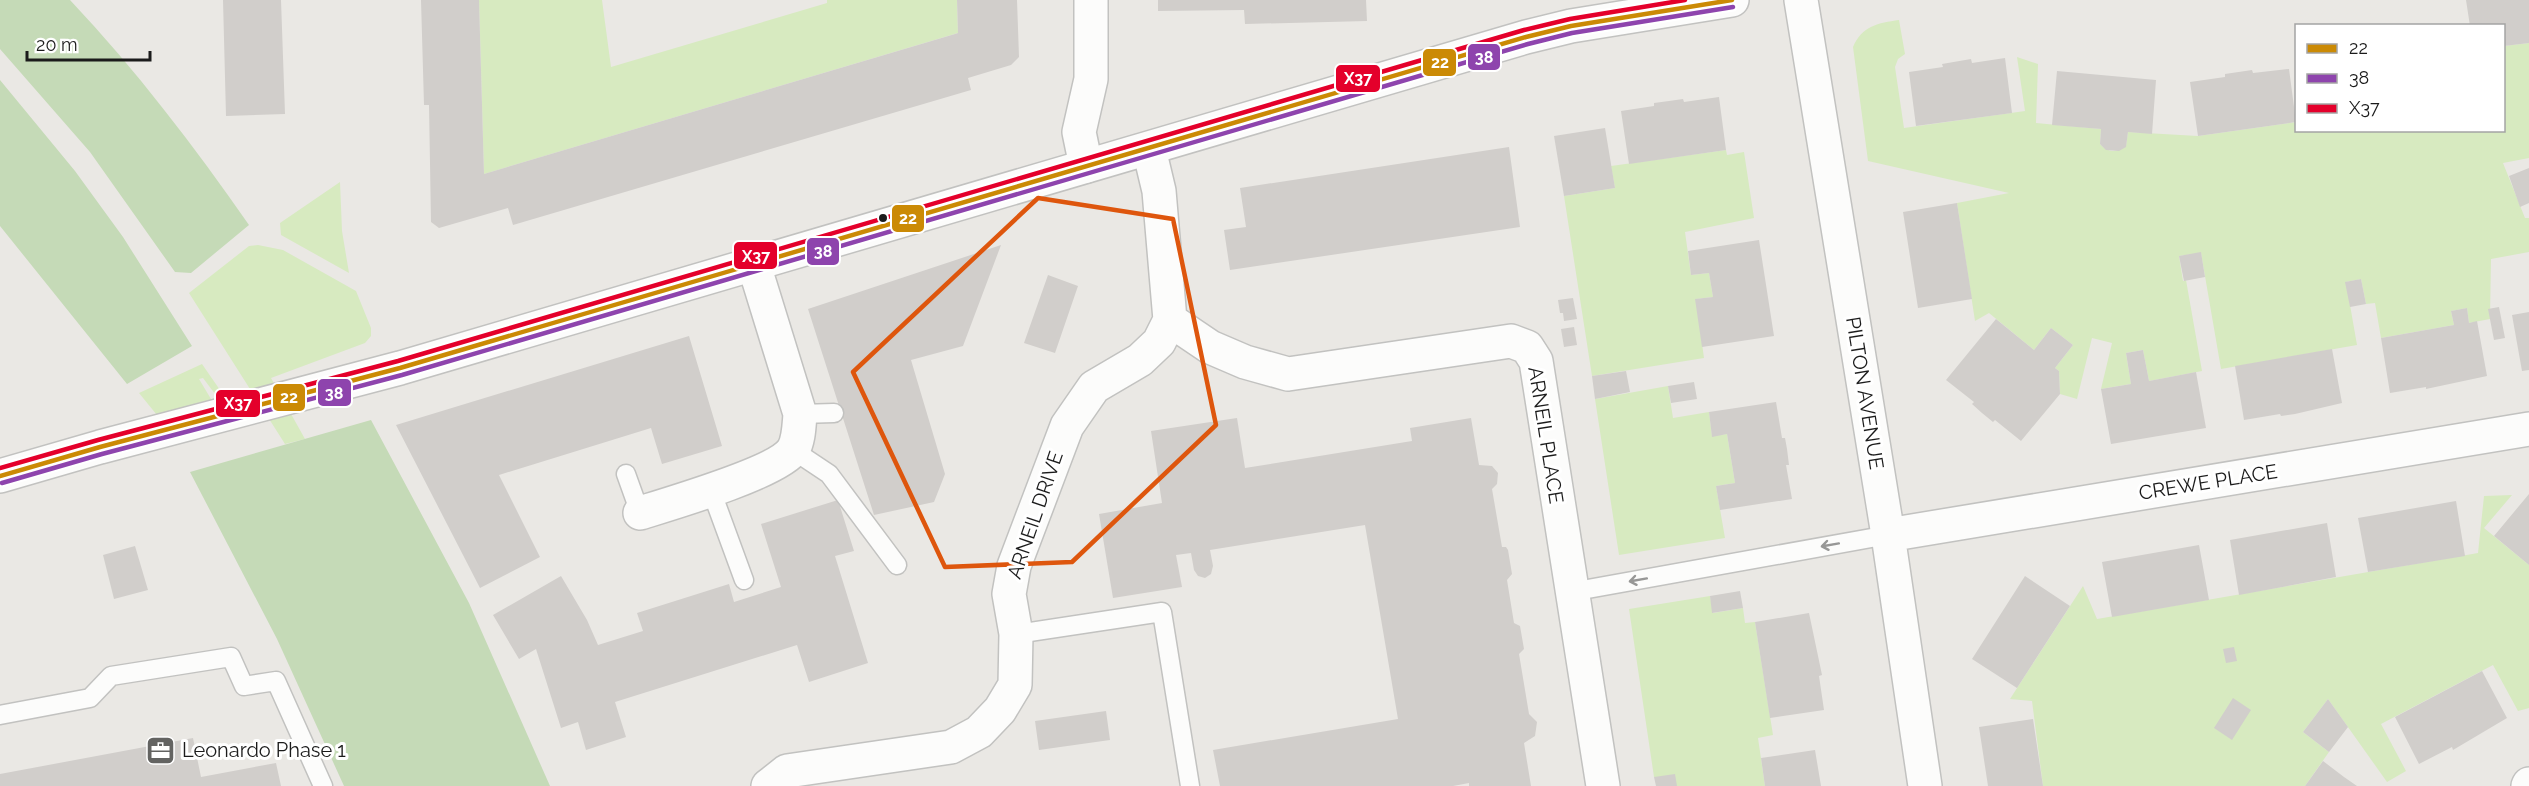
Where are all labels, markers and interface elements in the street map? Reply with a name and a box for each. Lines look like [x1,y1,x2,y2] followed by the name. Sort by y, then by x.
[27,24,150,62] scale bar
[2295,24,2505,132] legend
[36,34,78,55] text: 20 m
[2349,37,2368,58] text: 22
[1467,43,1501,71] line badge: 38
[1422,48,1457,77] line badge: 22
[1475,48,1493,67] text: 38
[1431,53,1449,72] text: 22
[1335,64,1381,93] line badge: X37
[2349,67,2369,88] text: 38
[1343,69,1372,88] text: X37
[2349,97,2380,118] text: X37
[891,204,925,233] line badge: 22
[899,209,917,228] text: 22
[877,212,889,224] unlabelled marker
[806,237,840,266] line badge: 38
[733,241,778,270] line badge: X37
[814,242,832,261] text: 38
[741,247,770,266] text: X37
[1841,315,1889,471] street label: PILTON AVENUE
[1523,365,1569,505] street label: ARNEIL PLACE
[317,378,352,407] line badge: 38
[272,383,306,412] line badge: 22
[325,384,343,403] text: 38
[280,388,298,407] text: 22
[215,389,261,418] line badge: X37
[223,394,252,413] text: X37
[1002,448,1068,582] street label: ARNEIL DRIVE
[2137,459,2279,505] street label: CREWE PLACE
[1821,540,1840,551] one-way arrow
[1629,575,1648,586] one-way arrow
[145,734,177,766] office icon: Leonardo Phase 1
[182,738,346,762] place label: Leonardo Phase 1

